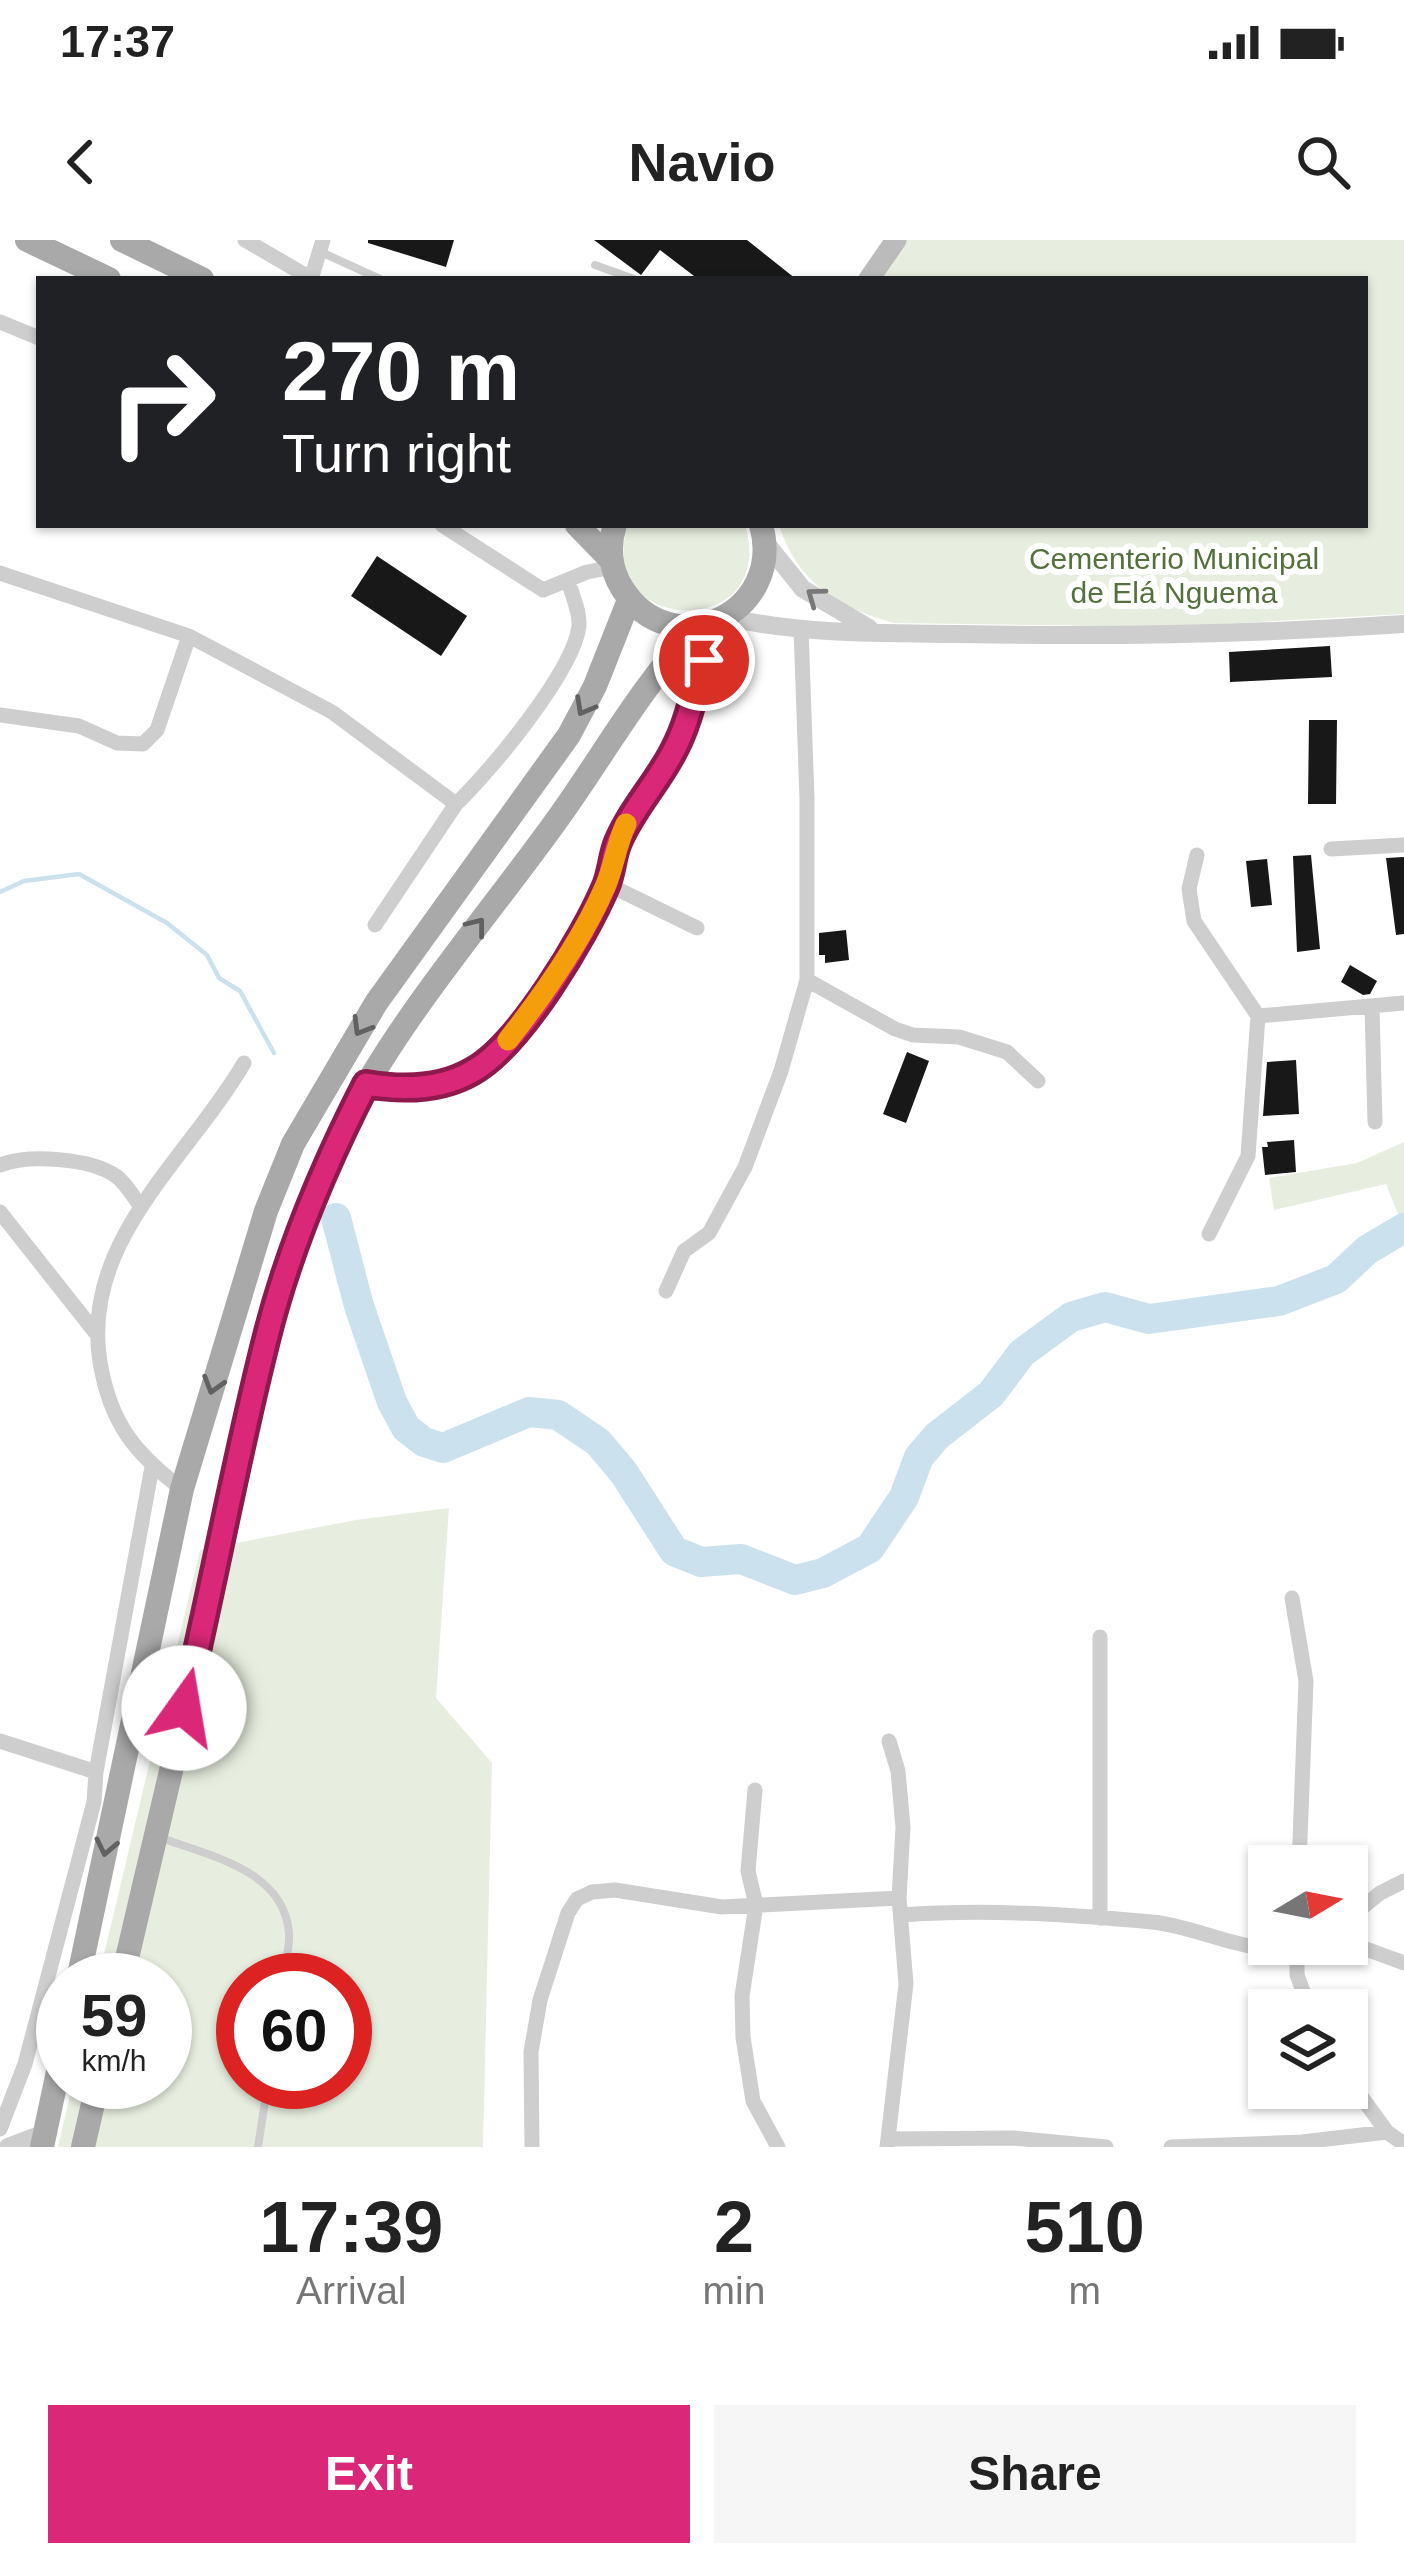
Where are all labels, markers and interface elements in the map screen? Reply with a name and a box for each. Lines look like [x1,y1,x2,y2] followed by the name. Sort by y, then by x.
[60,16,175,67] text: 17:37
[48,129,114,195] icon: back
[1290,129,1356,195] icon: search
[628,132,776,192] text: Navio
[84,324,240,480] icon: right
[282,324,520,418] text: 270 m
[282,423,511,483] text: Turn right
[1029,542,1319,609] park label: Cementerio Municipal de Elá Nguema
[807,588,828,610] one-way arrow
[653,609,755,711] pin
[671,627,737,693] icon: arrive
[575,695,598,716] one-way arrow
[463,917,484,939] one-way arrow
[353,1014,375,1036] one-way arrow
[202,1374,227,1395] one-way arrow
[121,1645,247,1771] position arrow
[94,1836,120,1856] one-way arrow
[1248,1845,1368,1965] north arrow
[1248,1845,1368,2109] map controls
[216,1953,372,2109] speed limit sign: 60
[81,1982,147,2049] text: 59
[1248,1989,1368,2109] button: layers
[81,2044,147,2077] text: km/h
[259,2187,443,2267] text: 17:39
[714,2187,754,2267] text: 2
[1025,2187,1145,2267] text: 510
[296,2269,407,2312] text: Arrival
[703,2269,765,2312] text: min
[1068,2269,1101,2312] text: m
[48,2405,690,2543] button: Exit
[714,2405,1356,2543] button: Share

